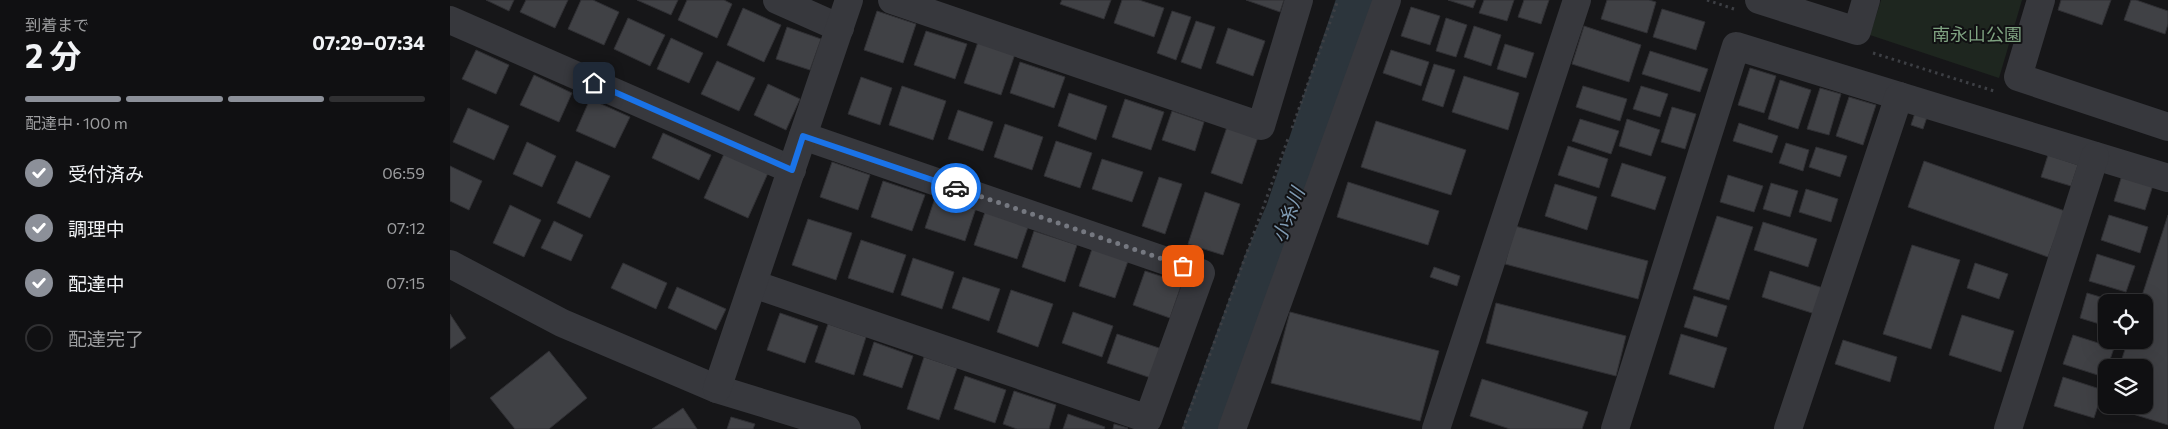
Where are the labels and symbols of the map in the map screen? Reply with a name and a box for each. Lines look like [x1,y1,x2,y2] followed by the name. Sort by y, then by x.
[1932,23,2022,45] park label: 南永山公園
[573,62,615,104] pin
[931,163,981,213] courier
[1267,182,1309,246] water label: 小糸川
[1162,245,1204,287] pin

